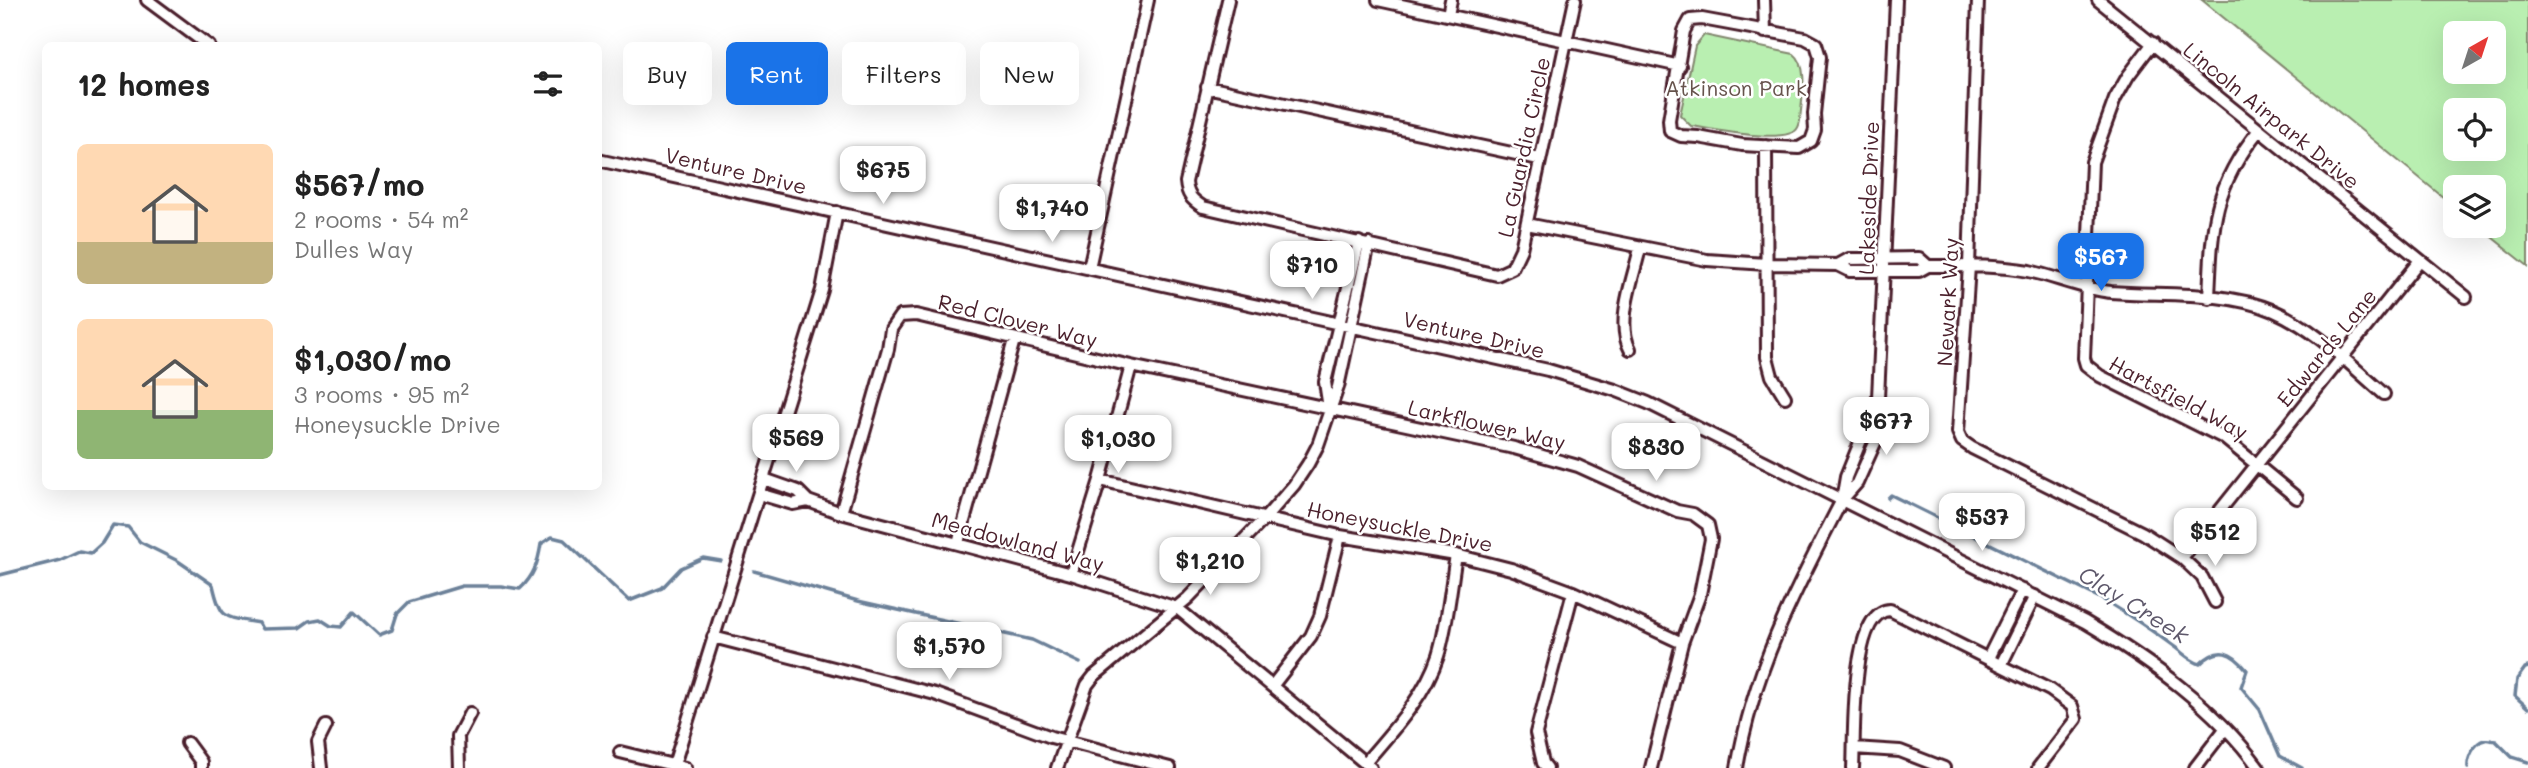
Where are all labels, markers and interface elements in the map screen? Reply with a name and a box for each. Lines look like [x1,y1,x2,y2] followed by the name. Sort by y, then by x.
[2443,21,2506,84] north arrow
[2443,21,2506,238] map controls
[2178,36,2366,194] street label: Lincoln Airpark Drive
[623,42,712,105] chip: Buy
[726,42,828,105] chip: Rent
[842,42,966,105] chip: Filters
[980,42,1079,105] chip: New
[1491,54,1555,240] street label: La Guardia Circle
[77,64,210,104] text: 12 homes
[529,65,567,103] icon: filters
[1665,74,1807,101] park label: Atkinson Park
[2443,98,2506,161] button: locate
[1852,121,1884,275] street label: Lakeside Drive
[662,141,810,199] street label: Venture Drive
[842,146,924,206] pin: $675
[856,154,910,184] text: $675
[294,164,424,204] text: $567/mo
[133,172,217,256] icon: home
[2443,175,2506,238] button: layers
[995,184,1109,244] pin: $1,740
[1015,192,1089,222] text: $1,740
[294,204,469,234] text: 2 rooms · 54 m²
[2060,233,2142,293] pin: $567
[294,234,413,264] text: Dulles Way
[1930,237,1964,367] street label: Newark Way
[2074,241,2128,271] text: $567
[1271,242,1353,301] pin: $710
[1286,249,1338,279] text: $710
[2270,282,2382,412] street label: Edwards Lane
[936,287,1100,353] street label: Red Clover Way
[1400,305,1548,363] street label: Venture Drive
[294,339,451,379] text: $1,030/mo
[133,347,217,431] icon: home
[2105,349,2253,445] street label: Hartsfield Way
[294,379,469,409] text: 3 rooms · 95 m²
[1406,393,1568,455] street label: Larkflower Way
[1845,398,1927,457] pin: $677
[1859,405,1913,435] text: $677
[294,409,501,439] text: Honeysuckle Drive
[755,414,837,474] pin: $569
[1061,416,1175,475] pin: $1,030
[768,422,824,452] text: $569
[1081,423,1155,453] text: $1,030
[1615,424,1697,483] pin: $830
[1627,431,1685,461] text: $830
[1941,494,2023,553] pin: $537
[1305,495,1495,557] street label: Honeysuckle Drive
[1955,501,2009,531] text: $537
[929,505,1107,577] street label: Meadowland Way
[2174,508,2256,568] pin: $512
[2190,516,2240,546] text: $512
[1153,538,1267,597] pin: $1,210
[1175,545,1245,575] text: $1,210
[2073,558,2195,650] water label: Clay Creek
[892,622,1006,682] pin: $1,570
[913,630,985,660] text: $1,570

